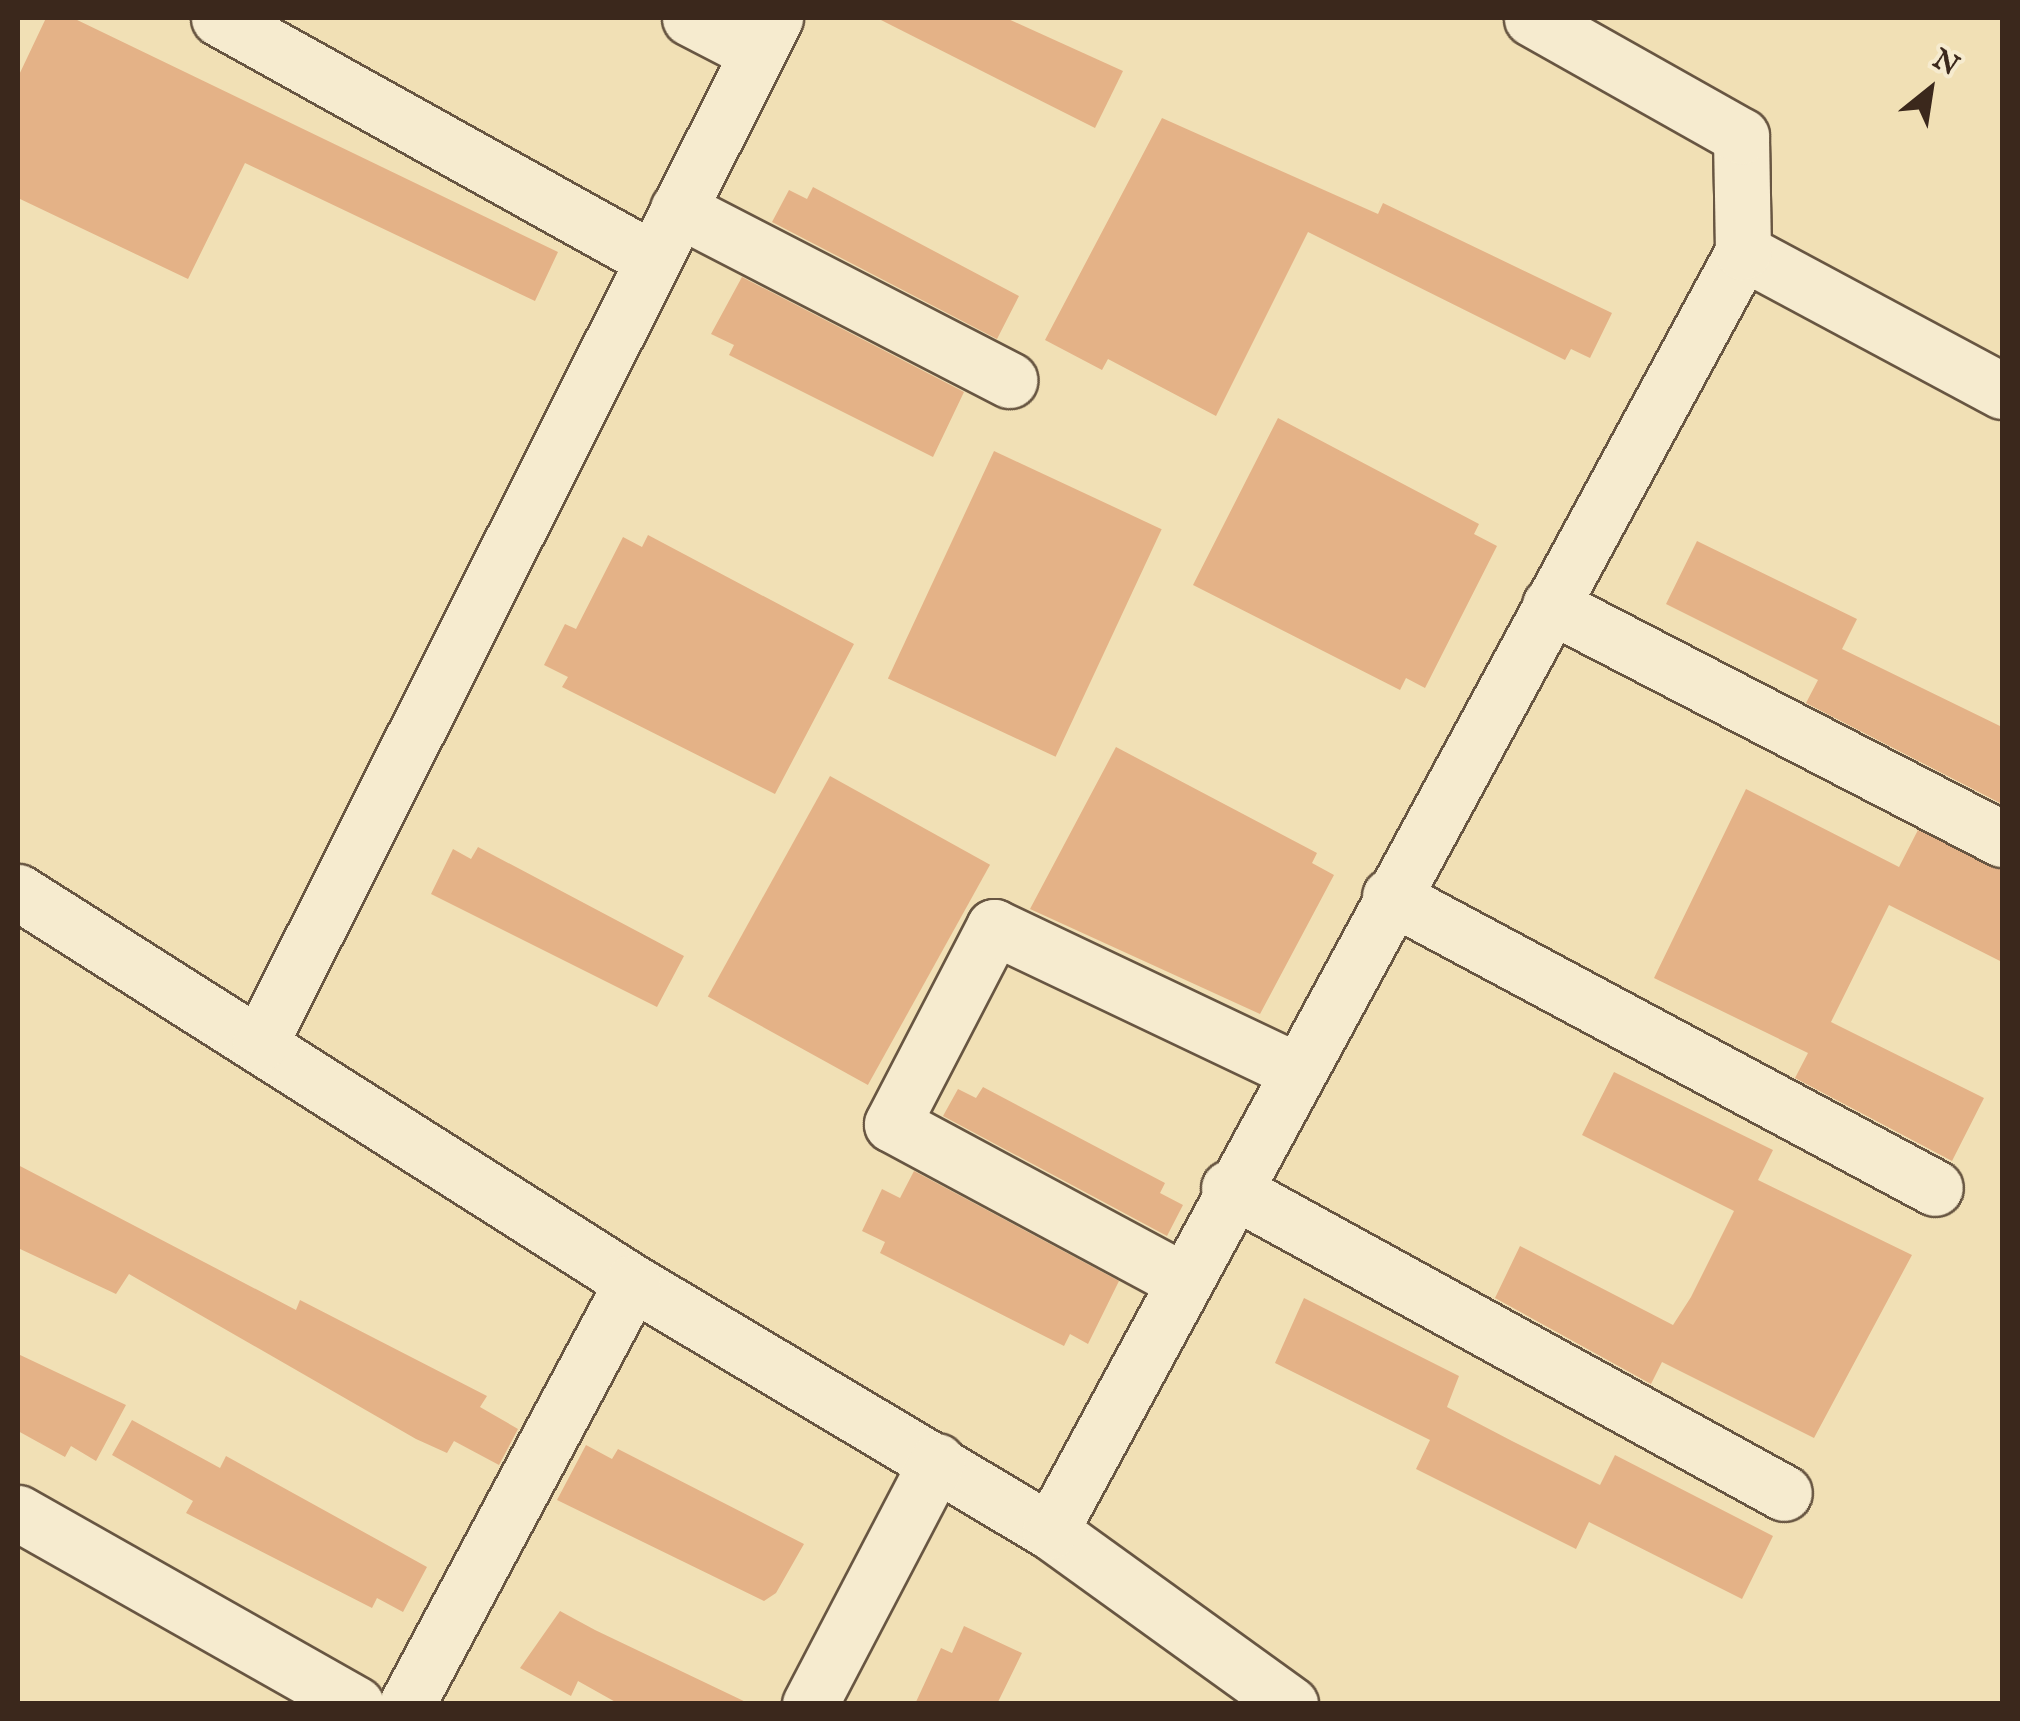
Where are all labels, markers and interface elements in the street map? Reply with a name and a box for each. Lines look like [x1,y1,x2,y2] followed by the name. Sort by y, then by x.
[1880,40,1980,140] north arrow
[1926,42,1964,85] text: N

